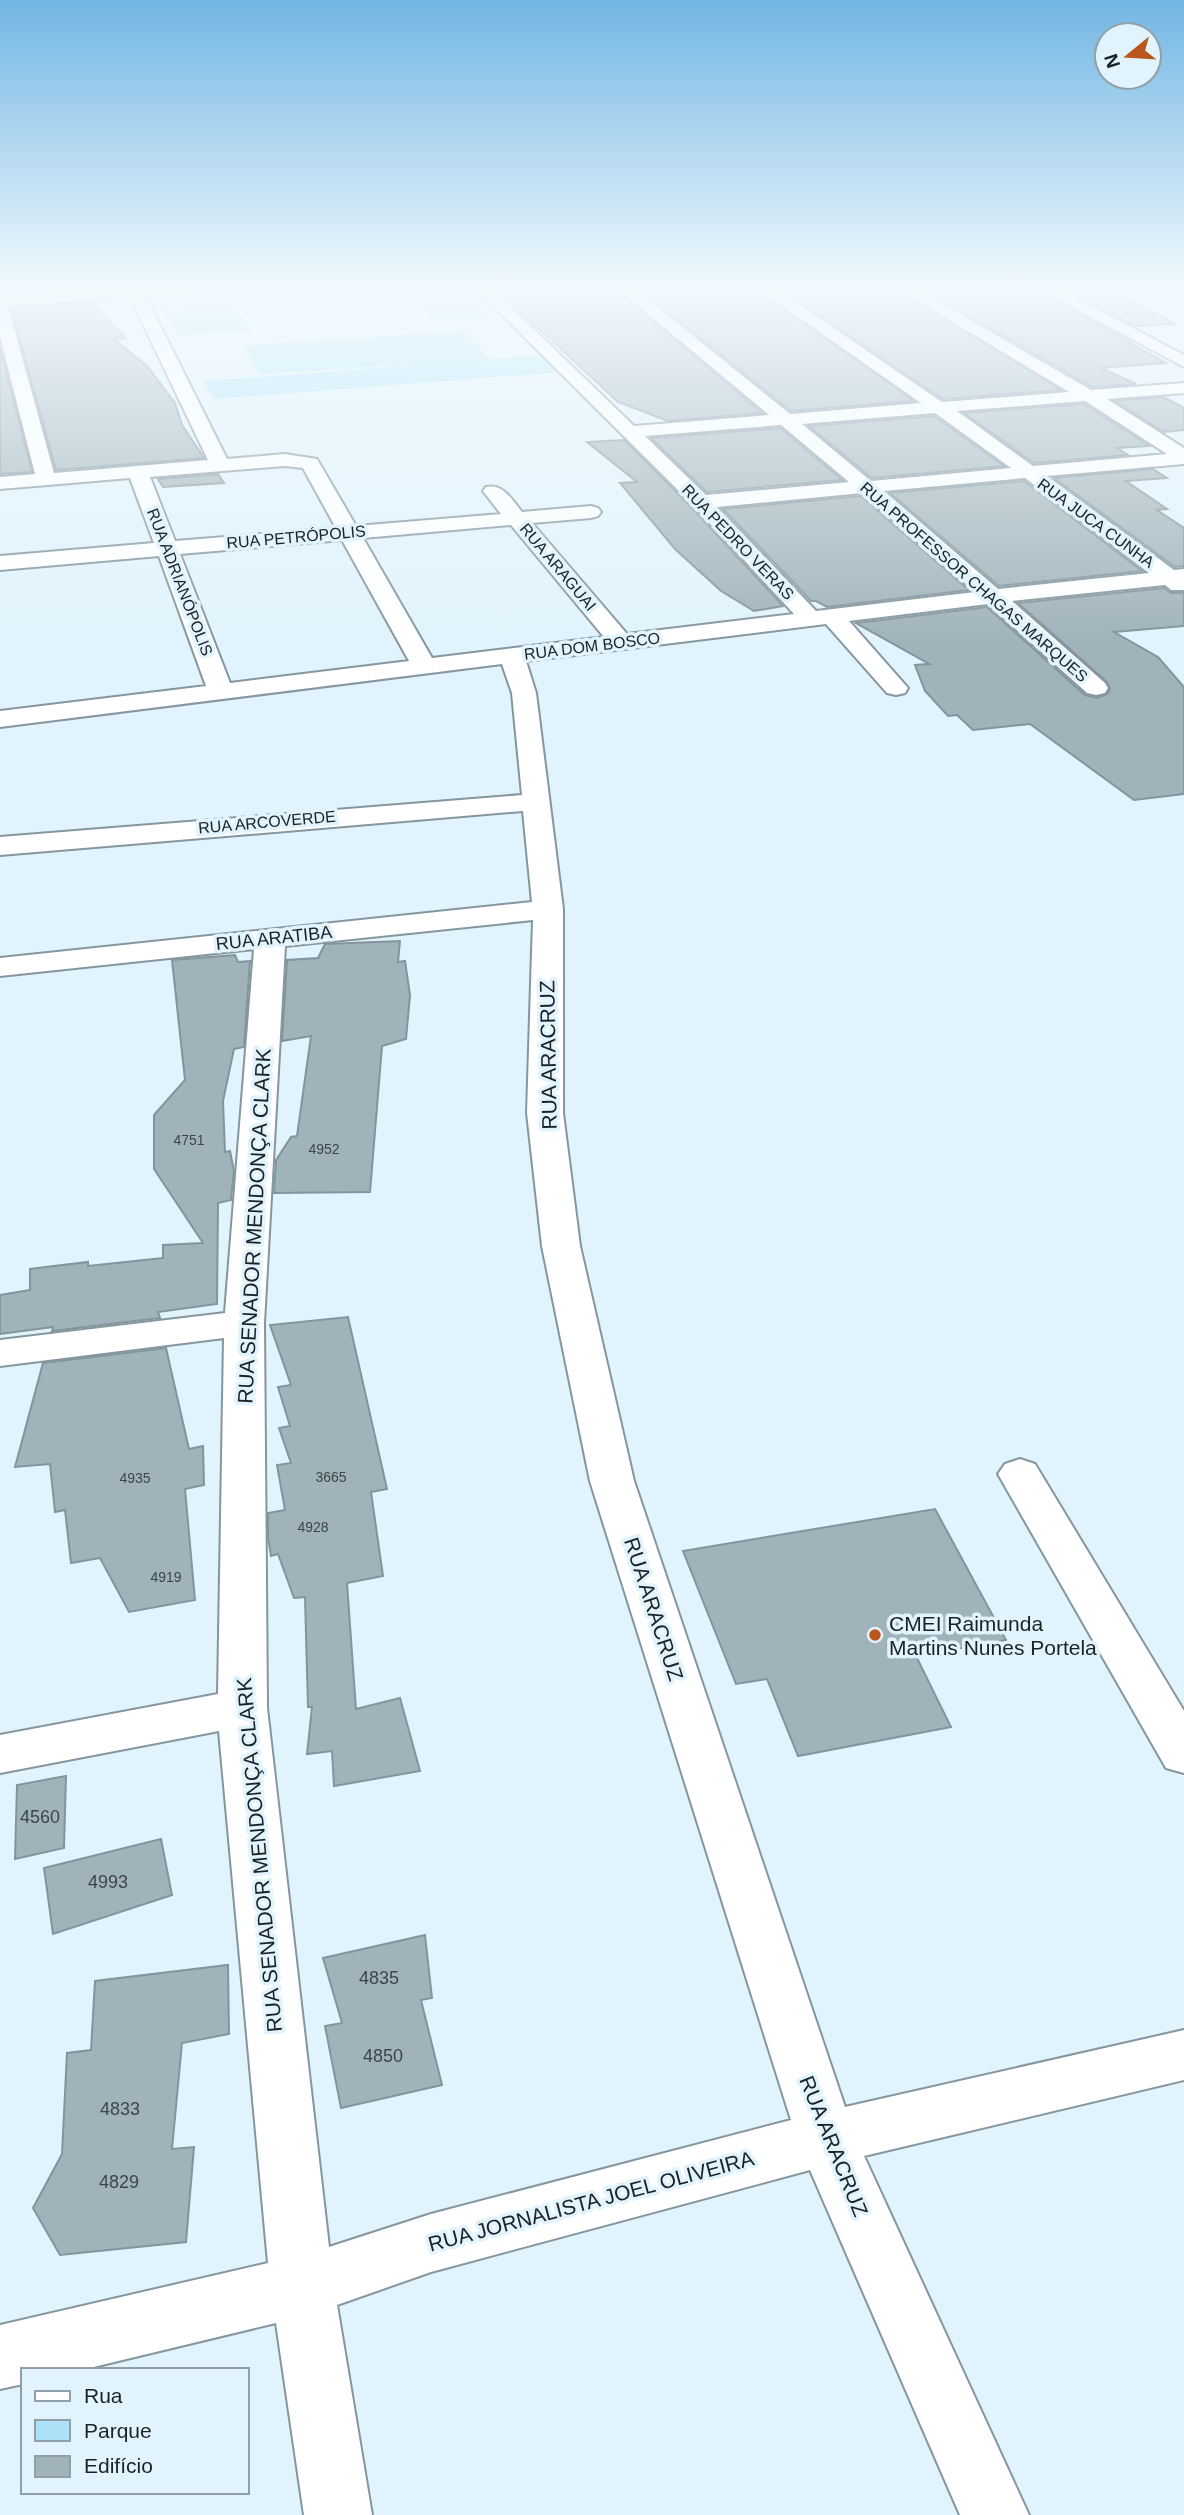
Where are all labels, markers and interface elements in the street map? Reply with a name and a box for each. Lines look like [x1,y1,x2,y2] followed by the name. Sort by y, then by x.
[1093,21,1163,91] north arrow
[1100,51,1124,71] text: N
[1035,475,1158,571] street label: RUA JUCA CUNHA
[857,479,1091,685] street label: RUA PROFESSOR CHAGAS MARQUES
[679,481,797,603] street label: RUA PEDRO VERAS
[144,506,217,658] street label: RUA ADRIANÓPOLIS
[517,520,599,614] street label: RUA ARAGUAI
[226,521,366,552] street label: RUA PETRÓPOLIS
[523,629,661,663] street label: RUA DOM BOSCO
[198,808,336,836] street label: RUA ARCOVERDE
[215,922,333,954] street label: RUA ARATIBA
[535,980,561,1130] street label: RUA ARACRUZ
[233,1048,275,1404] street label: RUA SENADOR MENDONÇA CLARK
[173,1132,205,1148] house number: 4751
[308,1141,340,1157] house number: 4952
[315,1469,347,1485] house number: 3665
[119,1470,151,1486] house number: 4935
[297,1519,329,1535] house number: 4928
[620,1534,688,1684] street label: RUA ARACRUZ
[150,1569,182,1585] house number: 4919
[889,1612,1097,1659] place label: CMEI Raimunda Martins Nunes Portela
[867,1627,883,1643] marker: CMEI Raimunda Martins Nunes Portela
[232,1677,286,2033] street label: RUA SENADOR MENDONÇA CLARK
[20,1807,60,1827] house number: 4560
[88,1872,128,1892] house number: 4993
[359,1968,399,1988] house number: 4835
[363,2046,403,2066] house number: 4850
[795,2072,873,2220] street label: RUA ARACRUZ
[100,2099,140,2119] house number: 4833
[426,2146,756,2256] street label: RUA JORNALISTA JOEL OLIVEIRA
[99,2172,139,2192] house number: 4829
[21,2368,248,2494] legend
[84,2384,123,2407] text: Rua
[84,2419,152,2442] text: Parque
[84,2454,153,2477] text: Edifício

